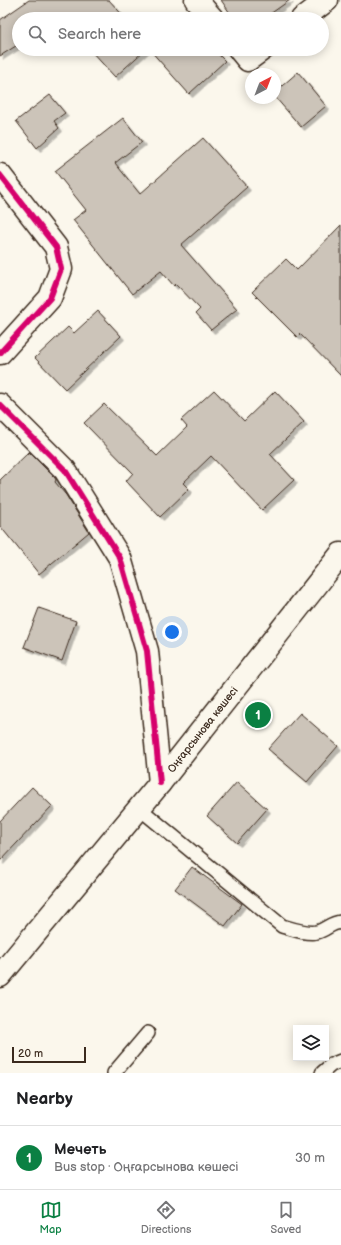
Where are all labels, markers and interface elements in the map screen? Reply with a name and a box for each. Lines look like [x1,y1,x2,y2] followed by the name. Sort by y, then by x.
[12,12,329,56] search box
[26,23,48,45] icon: search
[58,25,141,44] text: Search here
[245,68,281,104] north arrow
[162,622,182,642] your location
[164,684,240,775] street label: Оңғарсынова көшесі
[245,700,271,730] pin: 1
[293,1025,329,1061] map controls
[293,1025,329,1061] button: layers
[12,1045,86,1064] scale bar
[18,1047,43,1060] text: 20 m
[16,1089,73,1109] text: Nearby
[54,1140,106,1159] text: Мечеть
[26,1150,32,1166] text: 1
[295,1150,325,1166] text: 30 m
[54,1159,239,1175] text: Bus stop · Оңғарсынова көшесі
[40,1199,62,1236] tab: Map
[141,1199,191,1236] tab: Directions
[271,1199,301,1236] tab: Saved

